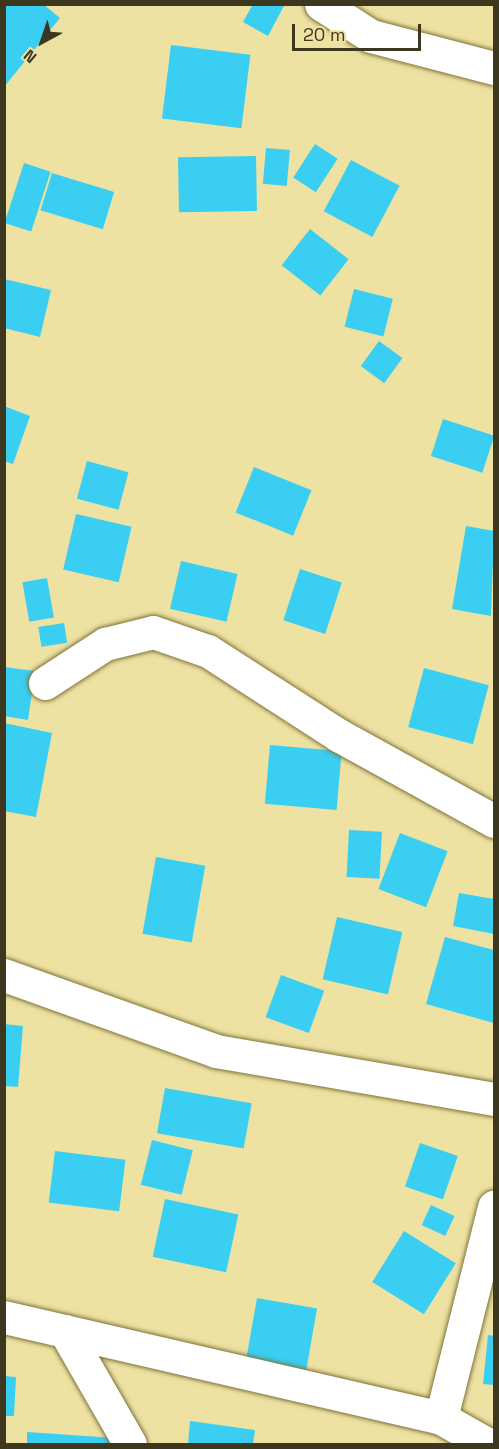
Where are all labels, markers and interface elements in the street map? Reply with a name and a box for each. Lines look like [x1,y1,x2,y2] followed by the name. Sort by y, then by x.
[12,12,72,72] north arrow
[295,12,424,50] scale bar
[303,23,346,46] text: 20 m
[19,45,41,68] text: N

